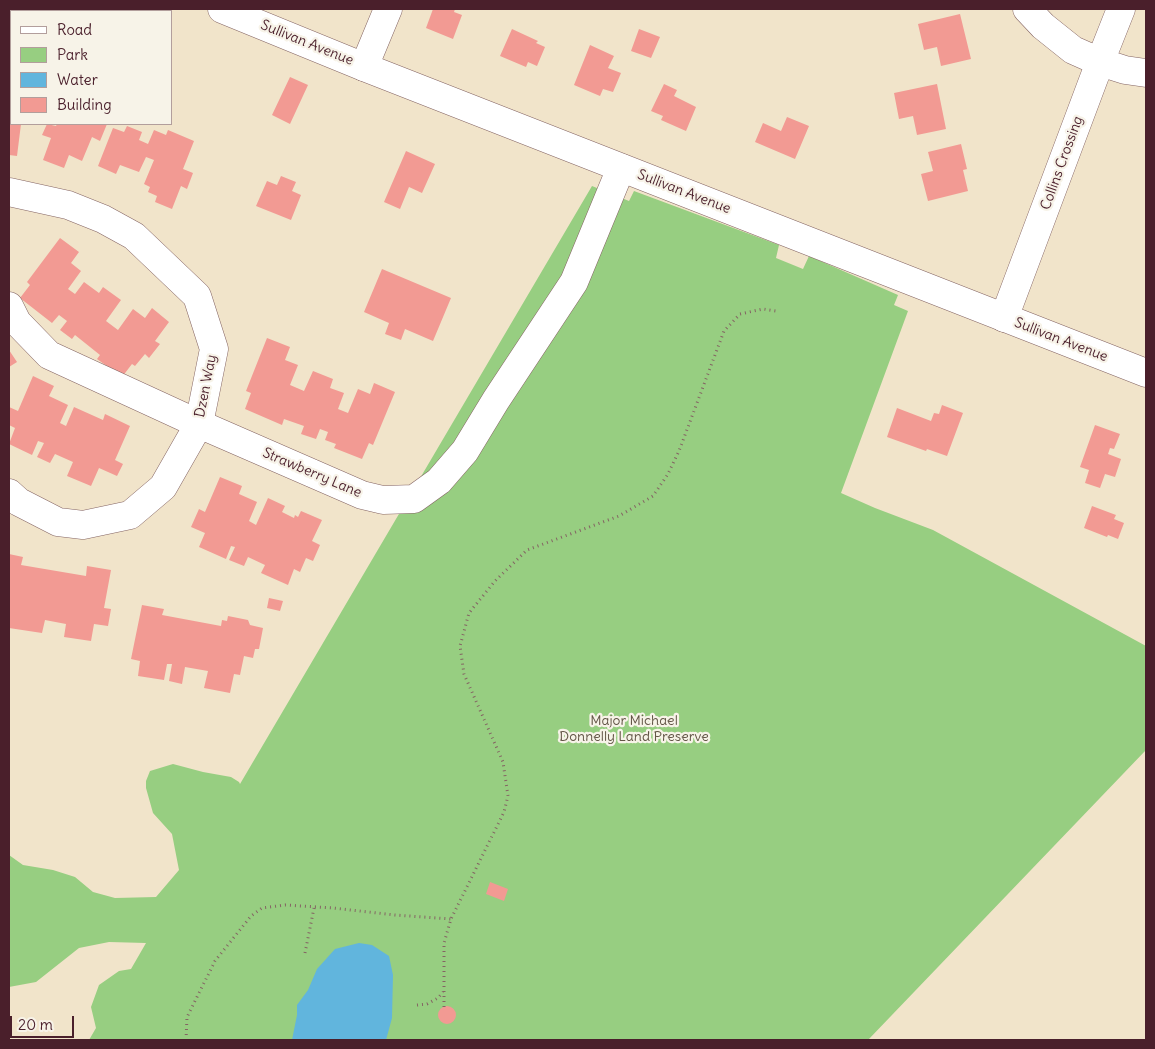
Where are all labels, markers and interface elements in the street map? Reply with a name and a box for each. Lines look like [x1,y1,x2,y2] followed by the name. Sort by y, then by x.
[10,10,172,125] legend
[258,17,356,69] street label: Sullivan Avenue
[57,20,92,39] text: Road
[57,45,88,64] text: Park
[57,70,98,89] text: Water
[57,95,112,114] text: Building
[1037,114,1087,212] street label: Collins Crossing
[635,167,733,217] street label: Sullivan Avenue
[1012,315,1110,365] street label: Sullivan Avenue
[192,353,220,419] street label: Dzen Way
[260,445,364,501] street label: Strawberry Lane
[559,713,709,746] park label: Major Michael Donnelly Land Preserve
[12,1006,76,1038] scale bar
[18,1015,53,1034] text: 20 m

